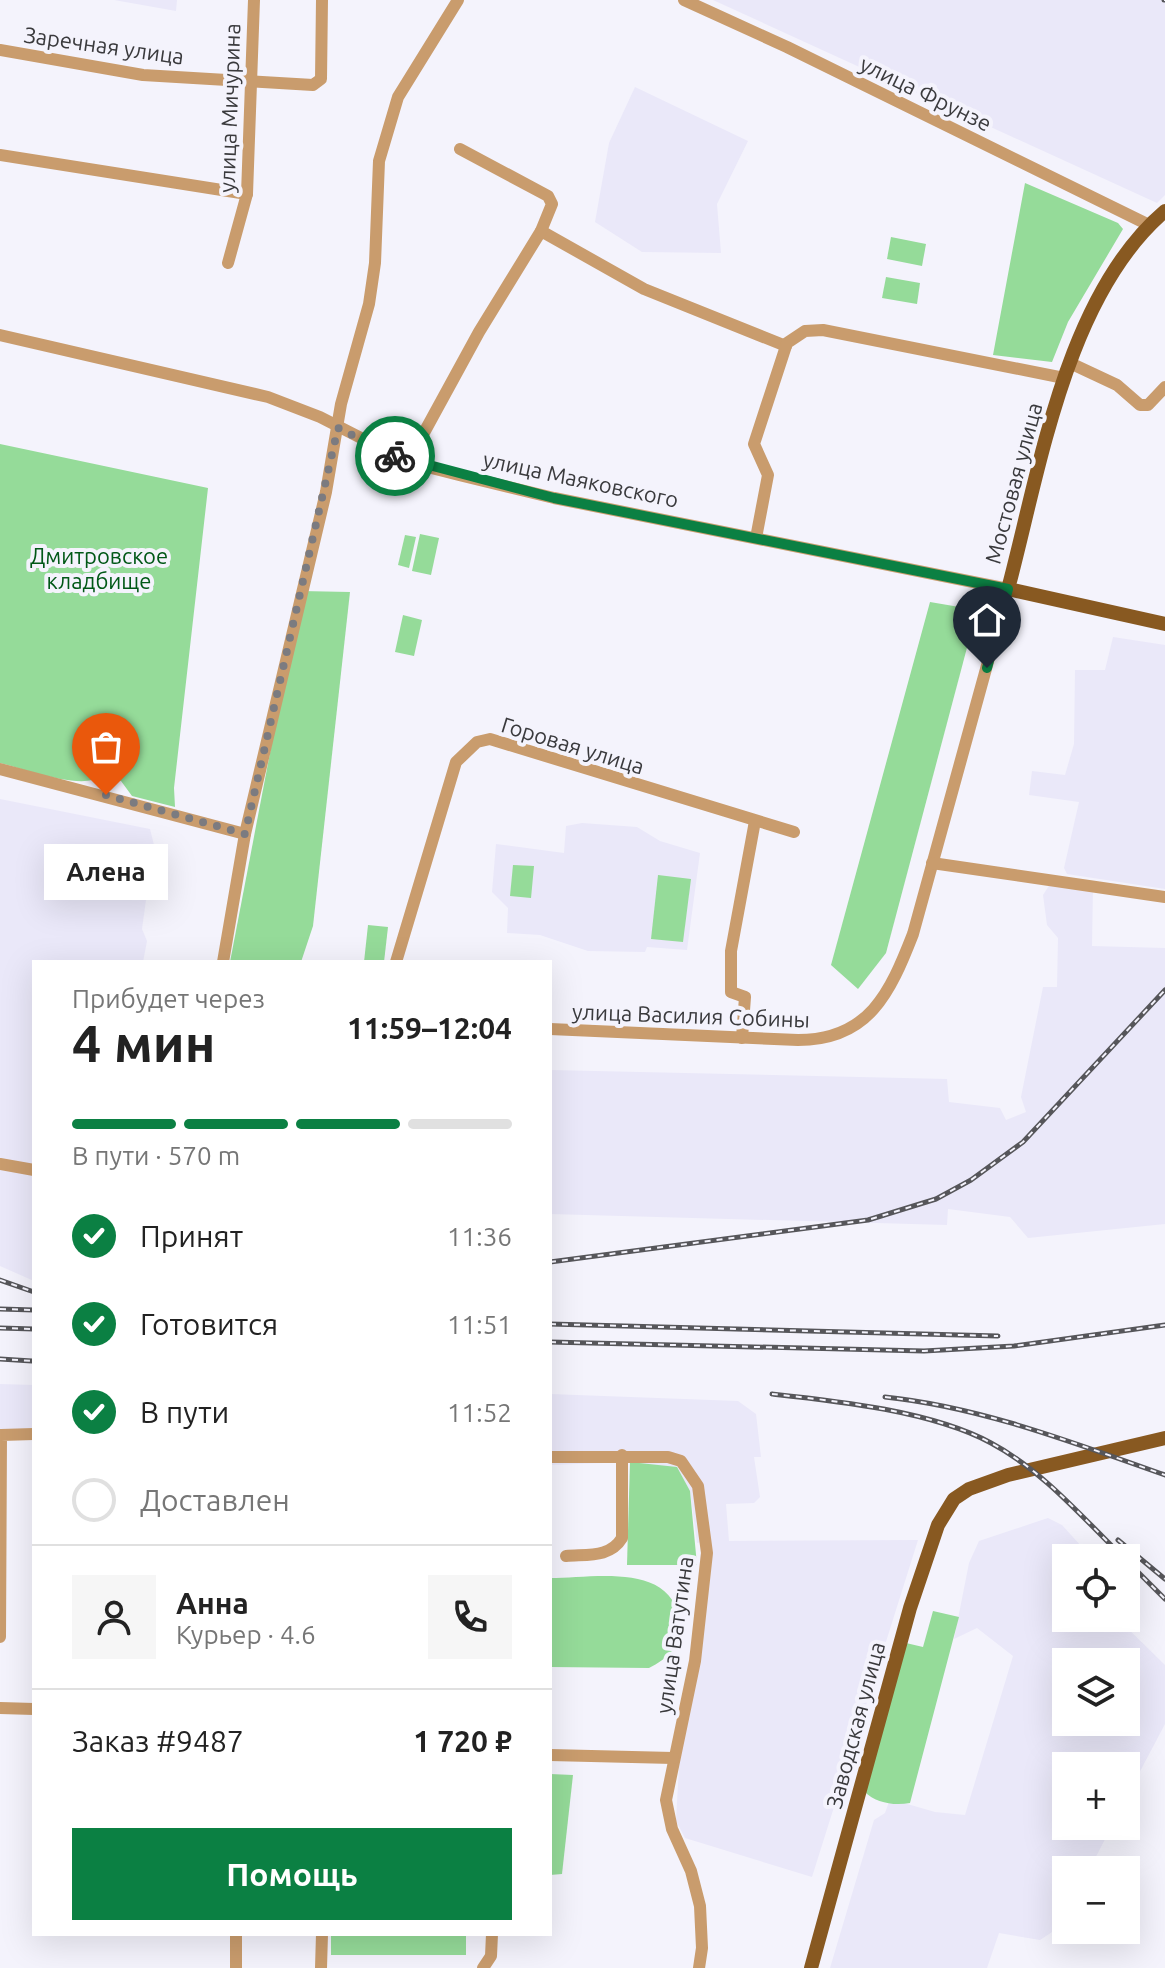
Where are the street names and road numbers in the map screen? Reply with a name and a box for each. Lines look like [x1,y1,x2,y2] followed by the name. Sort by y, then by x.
[22,21,186,69] street label: Заречная улица
[214,23,244,193] street label: улица Мичурина
[856,50,996,136] street label: улица Фрунзе
[979,400,1047,566] street label: Мостовая улица
[481,446,681,512] street label: улица Маяковского
[499,711,647,779] street label: Горовая улица
[572,998,810,1032] street label: улица Василия Собины
[651,1555,697,1715] street label: улица Ватутина
[821,1639,889,1811] street label: Заводская улица

